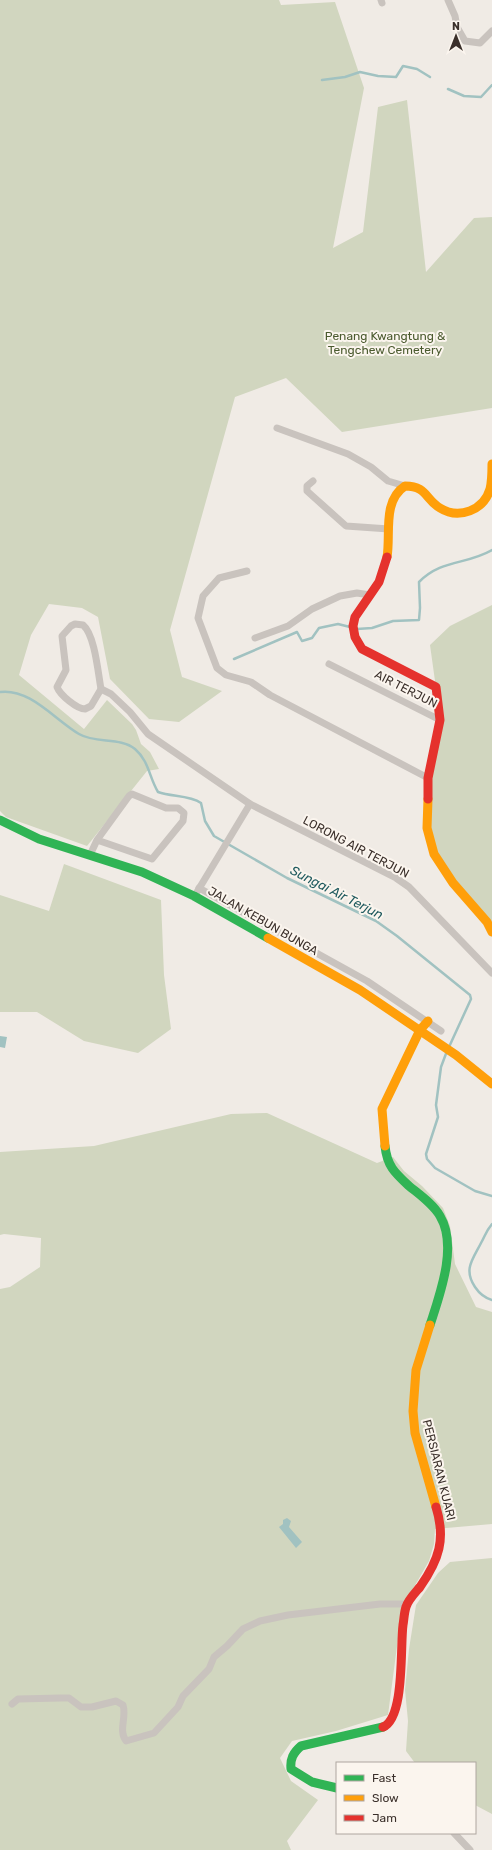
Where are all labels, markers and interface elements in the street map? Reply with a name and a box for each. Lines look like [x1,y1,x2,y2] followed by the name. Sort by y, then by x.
[436,16,476,56] north arrow
[452,20,460,33] text: N
[325,329,446,357] park label: Penang Kwangtung & Tengchew Cemetery
[372,667,440,711] street label: AIR TERJUN
[301,813,411,881] street label: LORONG AIR TERJUN
[287,863,386,923] water label: Sungai Air Terjun
[206,884,320,958] street label: JALAN KEBUN BUNGA
[420,1418,458,1522] street label: PERSIARAN KUARI
[336,1762,476,1834] legend
[372,1771,396,1785] text: Fast
[372,1791,399,1805] text: Slow
[372,1811,397,1825] text: Jam

